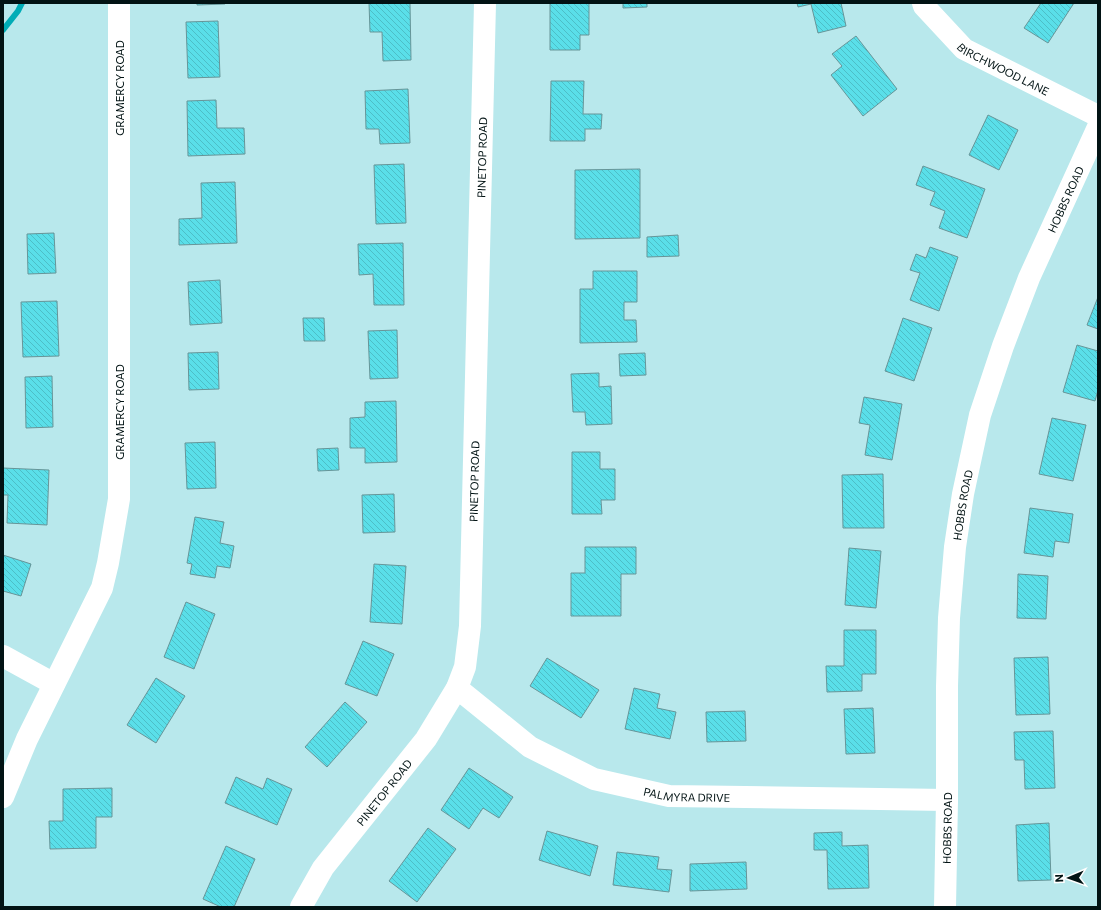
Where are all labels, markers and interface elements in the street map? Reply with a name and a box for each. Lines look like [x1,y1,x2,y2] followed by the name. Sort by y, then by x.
[113,40,126,136] street label: GRAMERCY ROAD
[955,40,1052,97] street label: BIRCHWOOD LANE
[474,117,489,198] street label: PINETOP ROAD
[1044,164,1086,234] street label: HOBBS ROAD
[113,364,126,460] street label: GRAMERCY ROAD
[466,441,481,522] street label: PINETOP ROAD
[950,468,975,541] street label: HOBBS ROAD
[353,756,414,828] street label: PINETOP ROAD
[642,784,730,803] street label: PALMYRA DRIVE
[939,792,954,864] street label: HOBBS ROAD
[1049,858,1089,898] north arrow
[1052,874,1065,883] text: N

